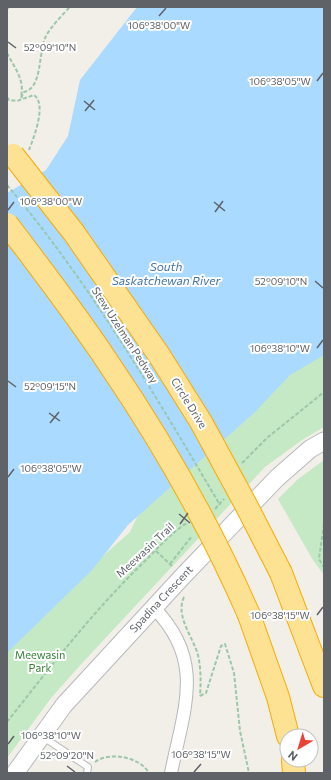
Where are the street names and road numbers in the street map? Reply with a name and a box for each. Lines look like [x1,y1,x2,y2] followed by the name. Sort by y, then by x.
[89,284,162,386] street label: Stew Uzelman Pedway
[169,375,210,431] street label: Circle Drive
[113,519,176,580] street label: Meewasin Trail
[126,562,195,635] street label: Spadina Crescent

